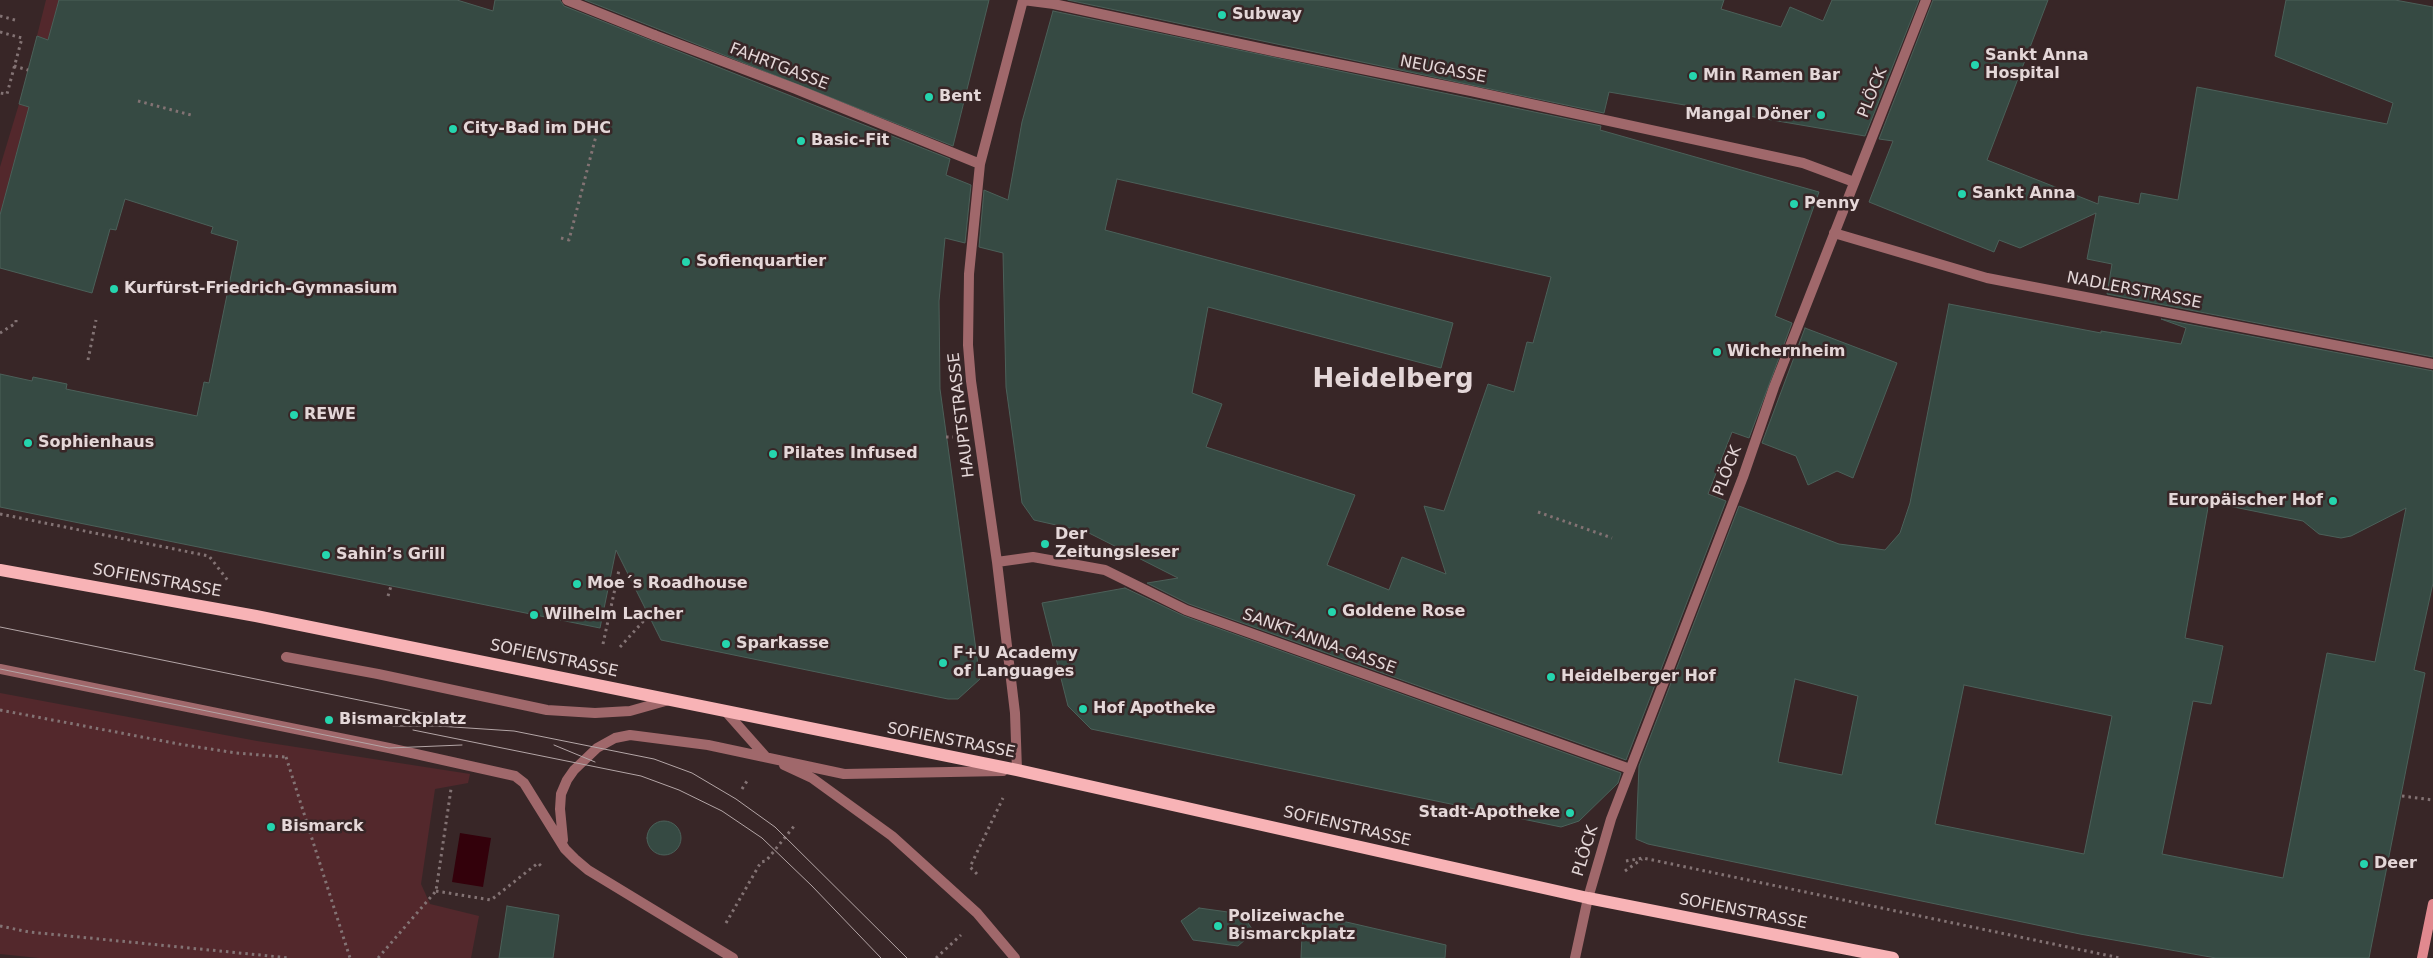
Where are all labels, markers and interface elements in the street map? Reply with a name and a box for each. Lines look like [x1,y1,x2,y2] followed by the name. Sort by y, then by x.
[1232,5,1302,25] place label: Subway
[1216,9,1228,21] marker: Subway
[727,39,831,95] street label: FAHRTGASSE
[1985,46,2089,84] place label: Sankt Anna Hospital
[1398,52,1488,88] street label: NEUGASSE
[1969,59,1981,71] marker: Sankt Anna Hospital
[1854,65,1892,121] street label: PLÖCK
[1703,66,1840,86] place label: Min Ramen Bar
[1687,70,1699,82] marker: Min Ramen Bar
[939,87,981,107] place label: Bent
[923,91,935,103] marker: Bent
[1685,105,1811,125] place label: Mangal Döner
[1815,109,1827,121] marker: Mangal Döner
[463,119,611,139] place label: City-Bad im DHC
[447,123,459,135] marker: City-Bad im DHC
[811,131,889,151] place label: Basic-Fit
[795,135,807,147] marker: Basic-Fit
[1972,184,2076,204] place label: Sankt Anna
[1956,188,1968,200] marker: Sankt Anna
[1804,194,1860,214] place label: Penny
[1788,198,1800,210] marker: Penny
[696,252,826,272] place label: Sofienquartier
[680,256,692,268] marker: Sofienquartier
[2065,268,2203,314] street label: NADLERSTRASSE
[124,279,397,299] place label: Kurfürst-Friedrich-Gymnasium
[108,283,120,295] marker: Kurfürst-Friedrich-Gymnasium
[1727,342,1846,362] place label: Wichernheim
[1711,346,1723,358] marker: Wichernheim
[945,351,979,479] street label: HAUPTSTRASSE
[1312,364,1474,396] district label: Heidelberg
[304,405,356,425] place label: REWE
[288,409,300,421] marker: REWE
[38,433,154,453] place label: Sophienhaus
[22,437,34,449] marker: Sophienhaus
[1710,443,1746,499] street label: PLÖCK
[783,444,918,464] place label: Pilates Infused
[767,448,779,460] marker: Pilates Infused
[2168,491,2323,511] place label: Europäischer Hof
[2327,495,2339,507] marker: Europäischer Hof
[1055,525,1179,563] place label: Der Zeitungsleser
[1039,538,1051,550] marker: Der Zeitungsleser
[336,545,445,565] place label: Sahin’s Grill
[320,549,332,561] marker: Sahin’s Grill
[91,560,223,602] street label: SOFIENSTRASSE
[587,574,748,594] place label: Moe´s Roadhouse
[571,578,583,590] marker: Moe´s Roadhouse
[1342,602,1465,622] place label: Goldene Rose
[544,605,683,625] place label: Wilhelm Lacher
[1240,605,1398,679] street label: SANKT-ANNA-GASSE
[1326,606,1338,618] marker: Goldene Rose
[528,609,540,621] marker: Wilhelm Lacher
[736,634,829,654] place label: Sparkasse
[488,636,620,682] street label: SOFIENSTRASSE
[720,638,732,650] marker: Sparkasse
[953,644,1078,682] place label: F+U Academy of Languages
[937,657,949,669] marker: F+U Academy of Languages
[1561,667,1716,687] place label: Heidelberger Hof
[1545,671,1557,683] marker: Heidelberger Hof
[1093,699,1216,719] place label: Hof Apotheke
[1077,703,1089,715] marker: Hof Apotheke
[339,710,466,730] place label: Bismarckplatz
[323,714,335,726] marker: Bismarckplatz
[885,719,1017,763] street label: SOFIENSTRASSE
[1281,803,1413,851] street label: SOFIENSTRASSE
[1419,803,1560,823] place label: Stadt-Apotheke
[1564,807,1576,819] marker: Stadt-Apotheke
[281,817,364,837] place label: Bismarck
[265,821,277,833] marker: Bismarck
[1569,823,1603,879] street label: PLÖCK
[2374,854,2417,874] place label: Deer
[2358,858,2370,870] marker: Deer
[1677,890,1809,934] street label: SOFIENSTRASSE
[1228,907,1355,945] place label: Polizeiwache Bismarckplatz
[1212,920,1224,932] marker: Polizeiwache Bismarckplatz

